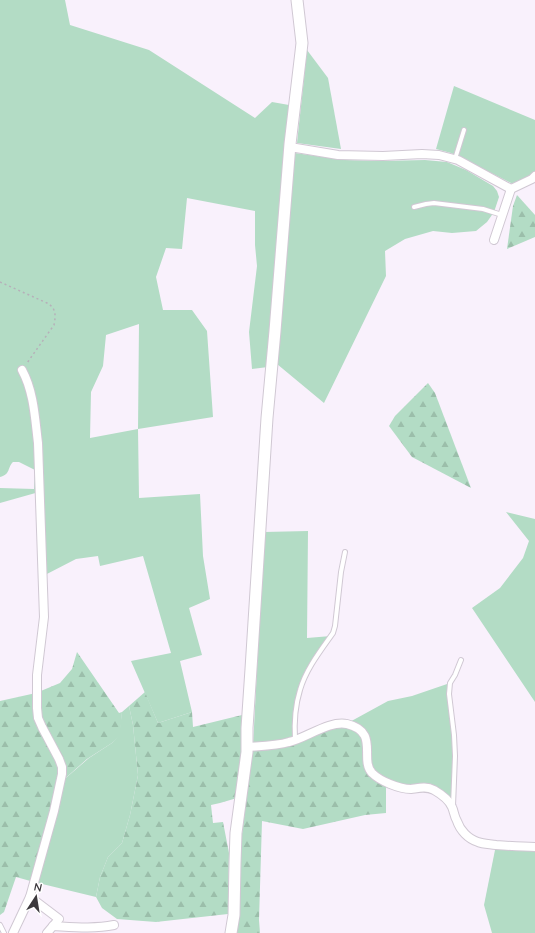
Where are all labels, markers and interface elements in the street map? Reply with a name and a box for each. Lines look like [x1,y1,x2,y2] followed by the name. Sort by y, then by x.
[16,877,56,917] north arrow
[33,880,43,895] text: N

